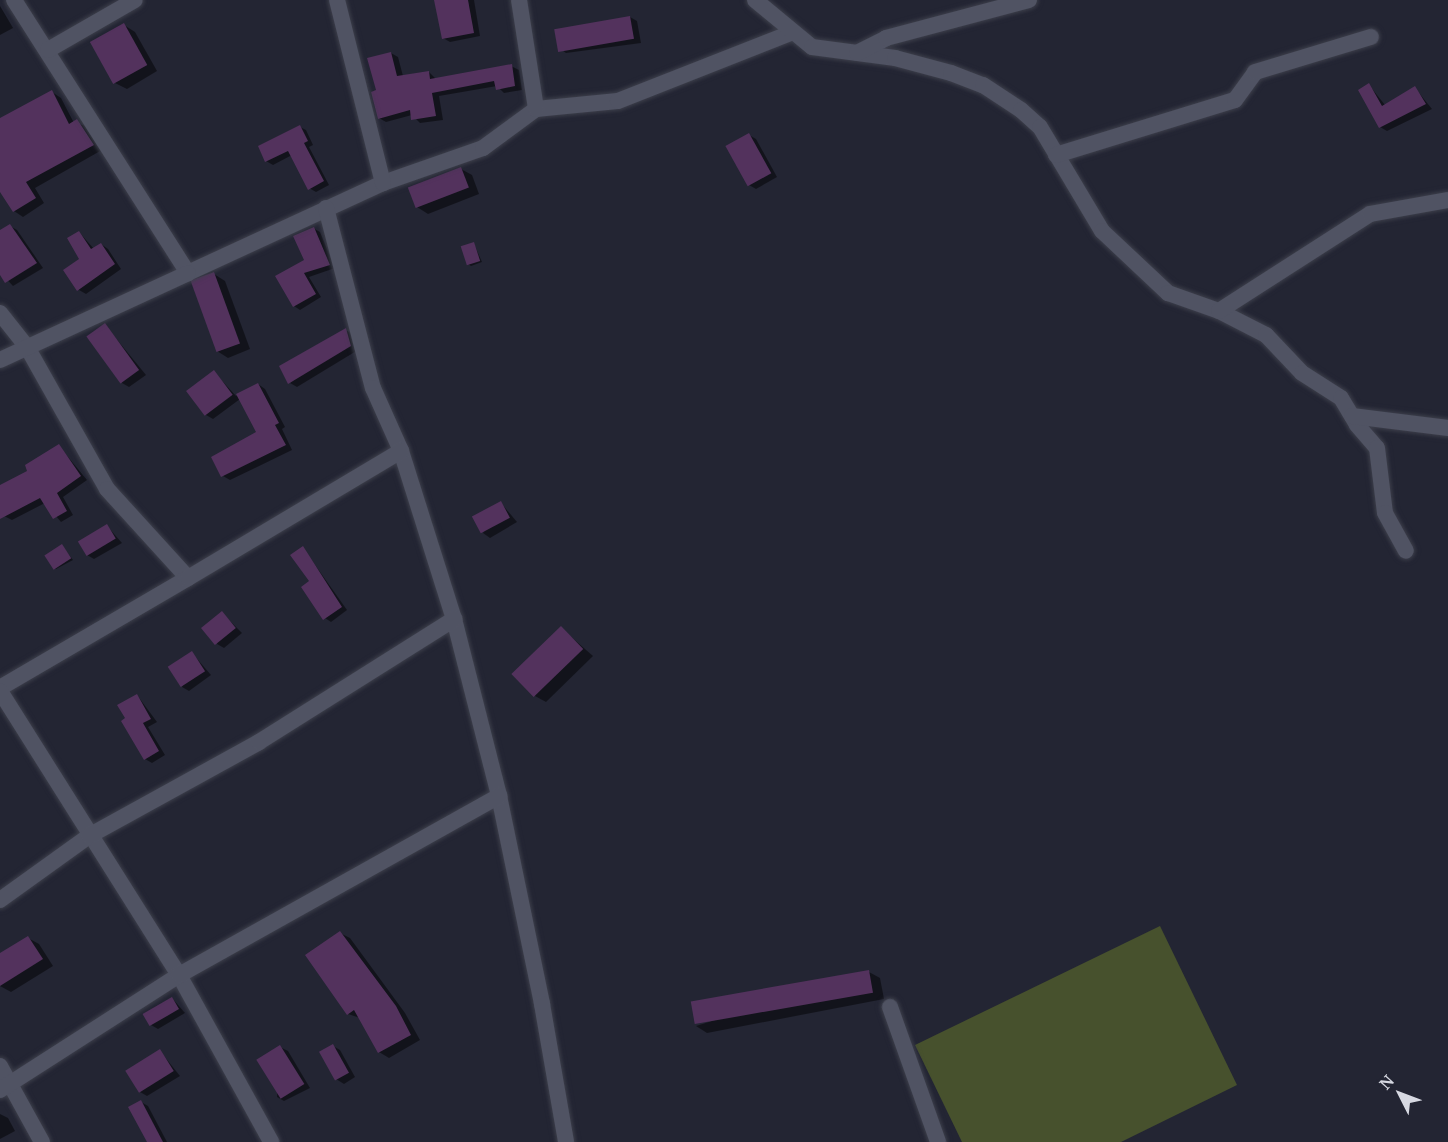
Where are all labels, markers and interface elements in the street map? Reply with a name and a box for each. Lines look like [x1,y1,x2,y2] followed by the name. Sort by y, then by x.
[1370,1064,1430,1124] north arrow
[1374,1070,1399,1094] text: N

